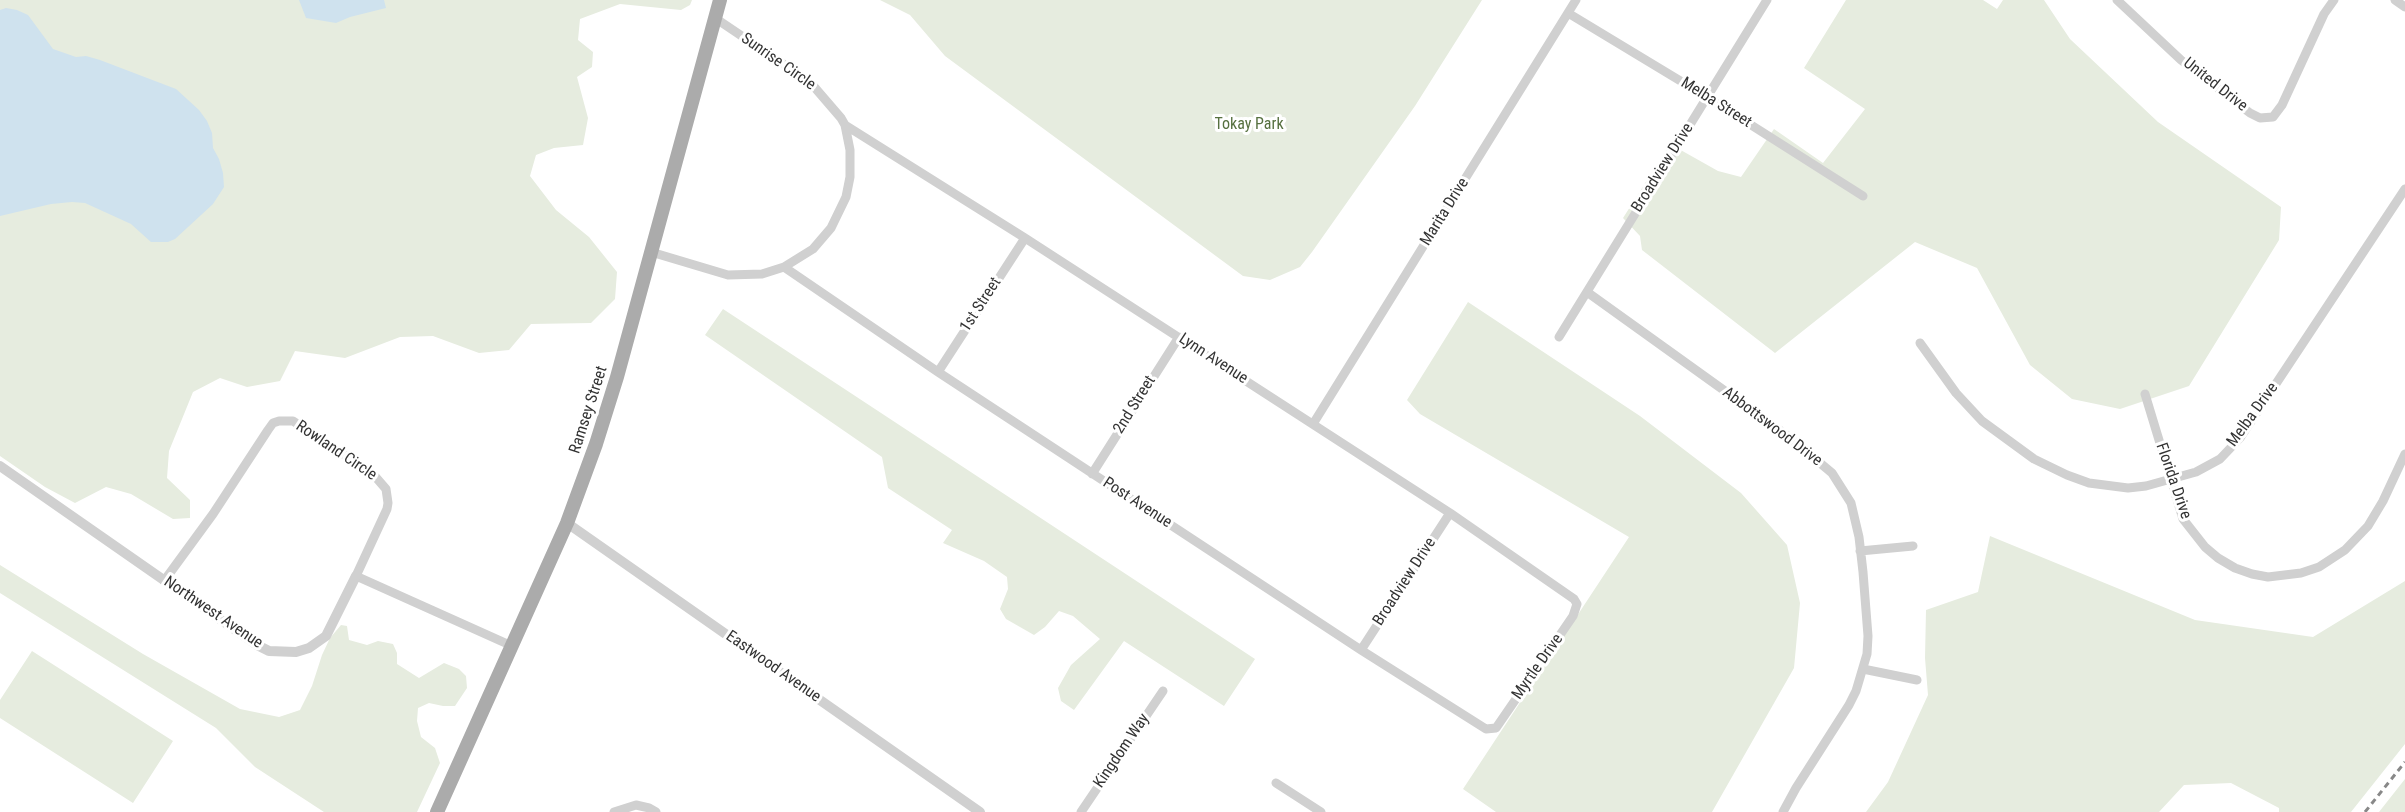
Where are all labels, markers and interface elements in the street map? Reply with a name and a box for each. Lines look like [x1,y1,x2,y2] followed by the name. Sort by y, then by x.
[737,29,819,95] street label: Sunrise Circle
[2179,54,2251,116] street label: United Drive
[1677,74,1755,132] street label: Melba Street
[1214,115,1284,135] park label: Tokay Park
[1628,120,1698,216] street label: Broadview Drive
[1417,175,1473,249] street label: Marita Drive
[956,274,1006,336] street label: 1st Street
[1175,330,1251,388] street label: Lynn Avenue
[566,364,612,456] street label: Ramsey Street
[1110,372,1160,438] street label: 2nd Street
[2223,379,2283,451] street label: Melba Drive
[1718,383,1826,471] street label: Abbottswood Drive
[292,417,380,485] street label: Rowland Circle
[2151,440,2195,522] street label: Florida Drive
[1099,474,1175,532] street label: Post Avenue
[1369,534,1441,630] street label: Broadview Drive
[160,573,266,653] street label: Northwest Avenue
[722,627,824,707] street label: Eastwood Avenue
[1508,631,1568,703] street label: Myrtle Drive
[1090,710,1154,792] street label: Kingdom Way

